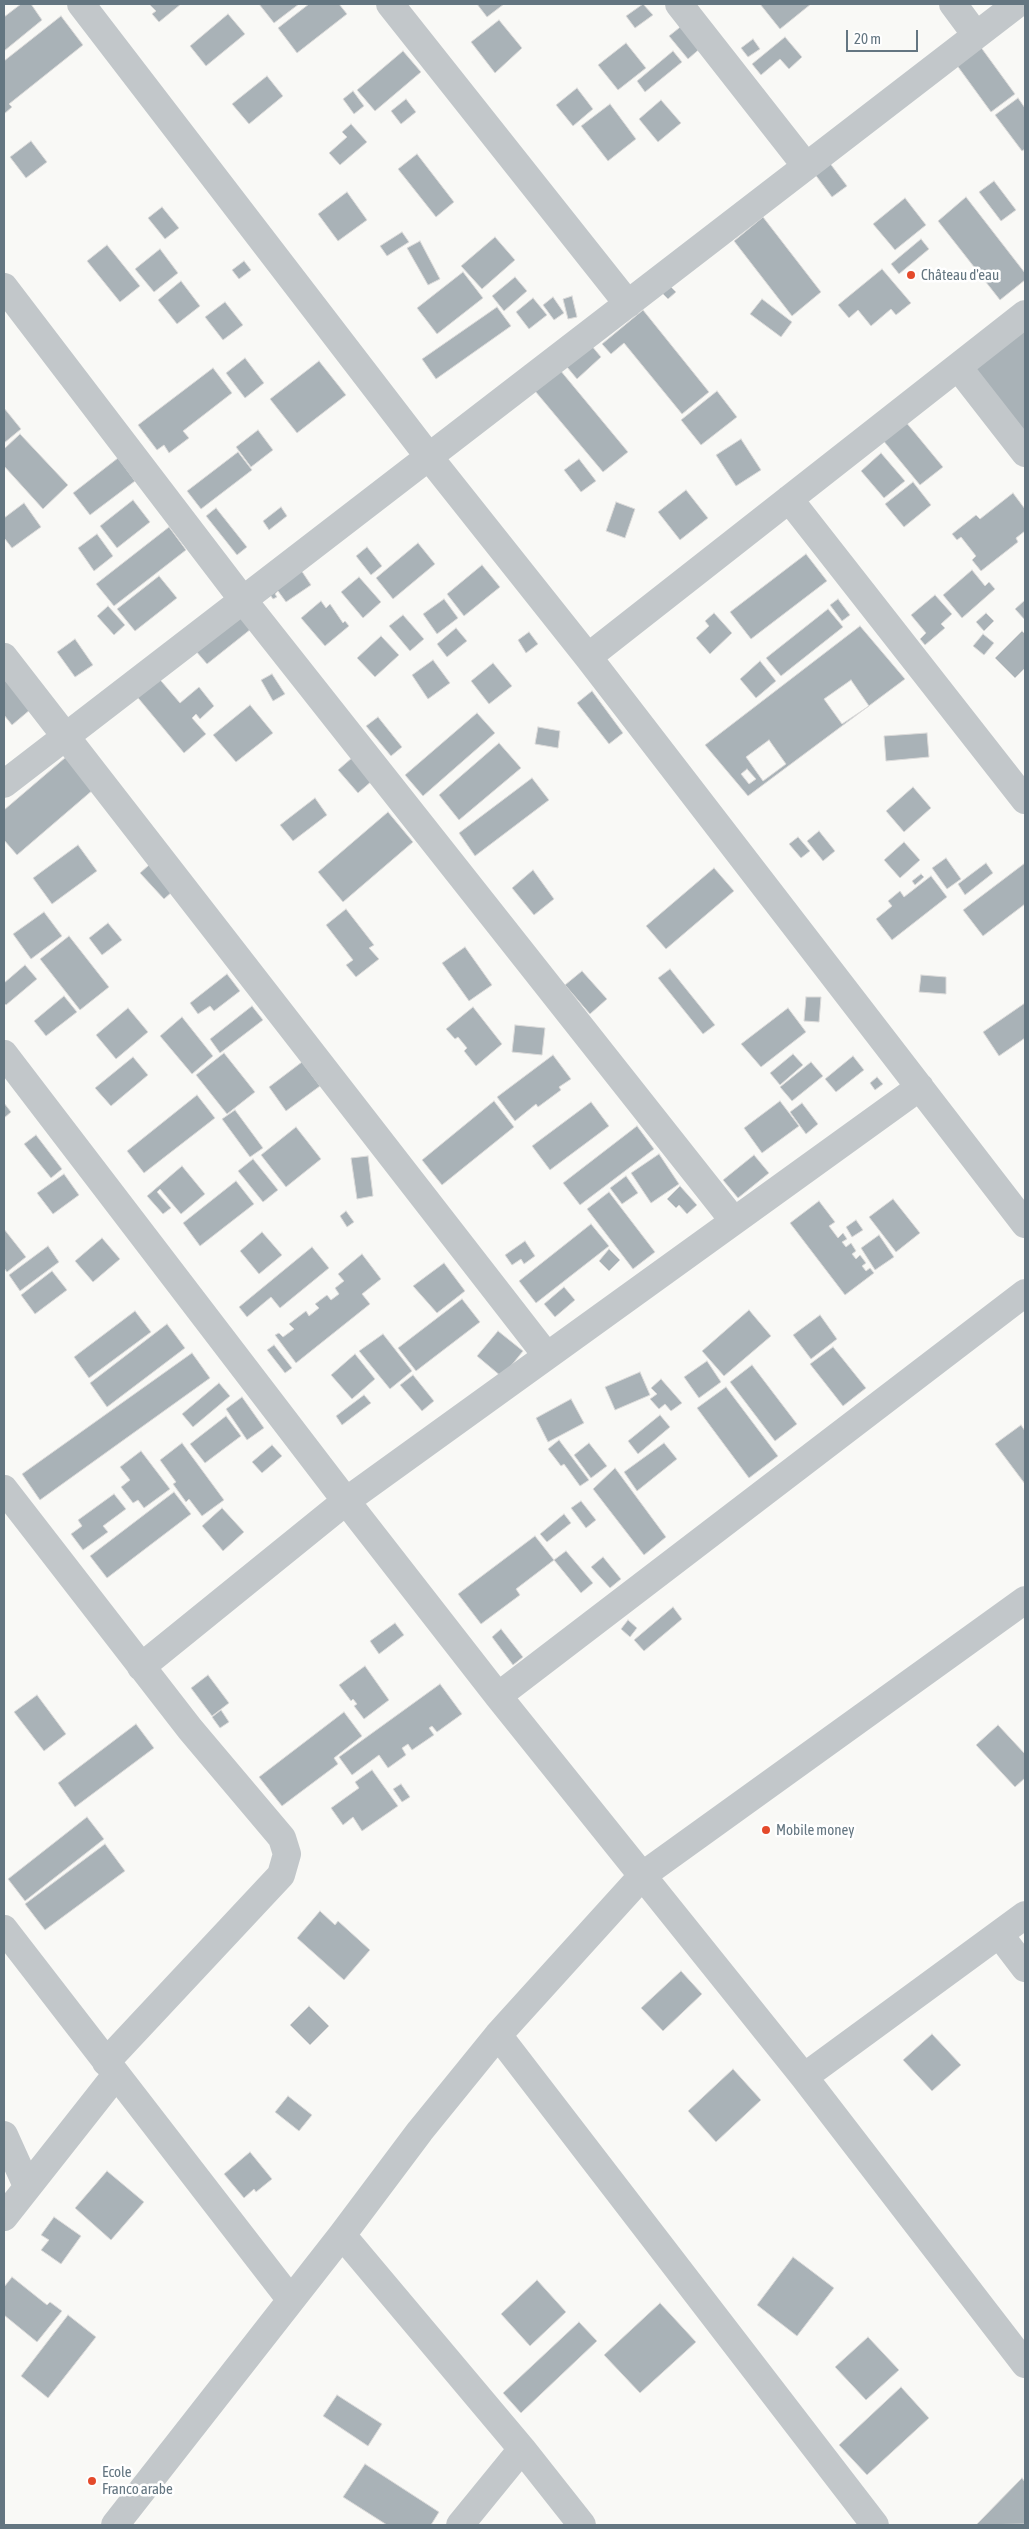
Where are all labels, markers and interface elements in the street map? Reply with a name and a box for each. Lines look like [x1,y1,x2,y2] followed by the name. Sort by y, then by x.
[849,20,922,52] scale bar
[854,30,881,47] text: 20 m
[921,266,999,284] place label: Château d'eau
[905,269,917,281] marker: Château d'eau
[776,1821,854,1839] place label: Mobile money
[760,1824,772,1836] marker: Mobile money
[102,2463,173,2498] place label: Ecole Franco arabe
[86,2475,98,2487] marker: Ecole Franco arabe

